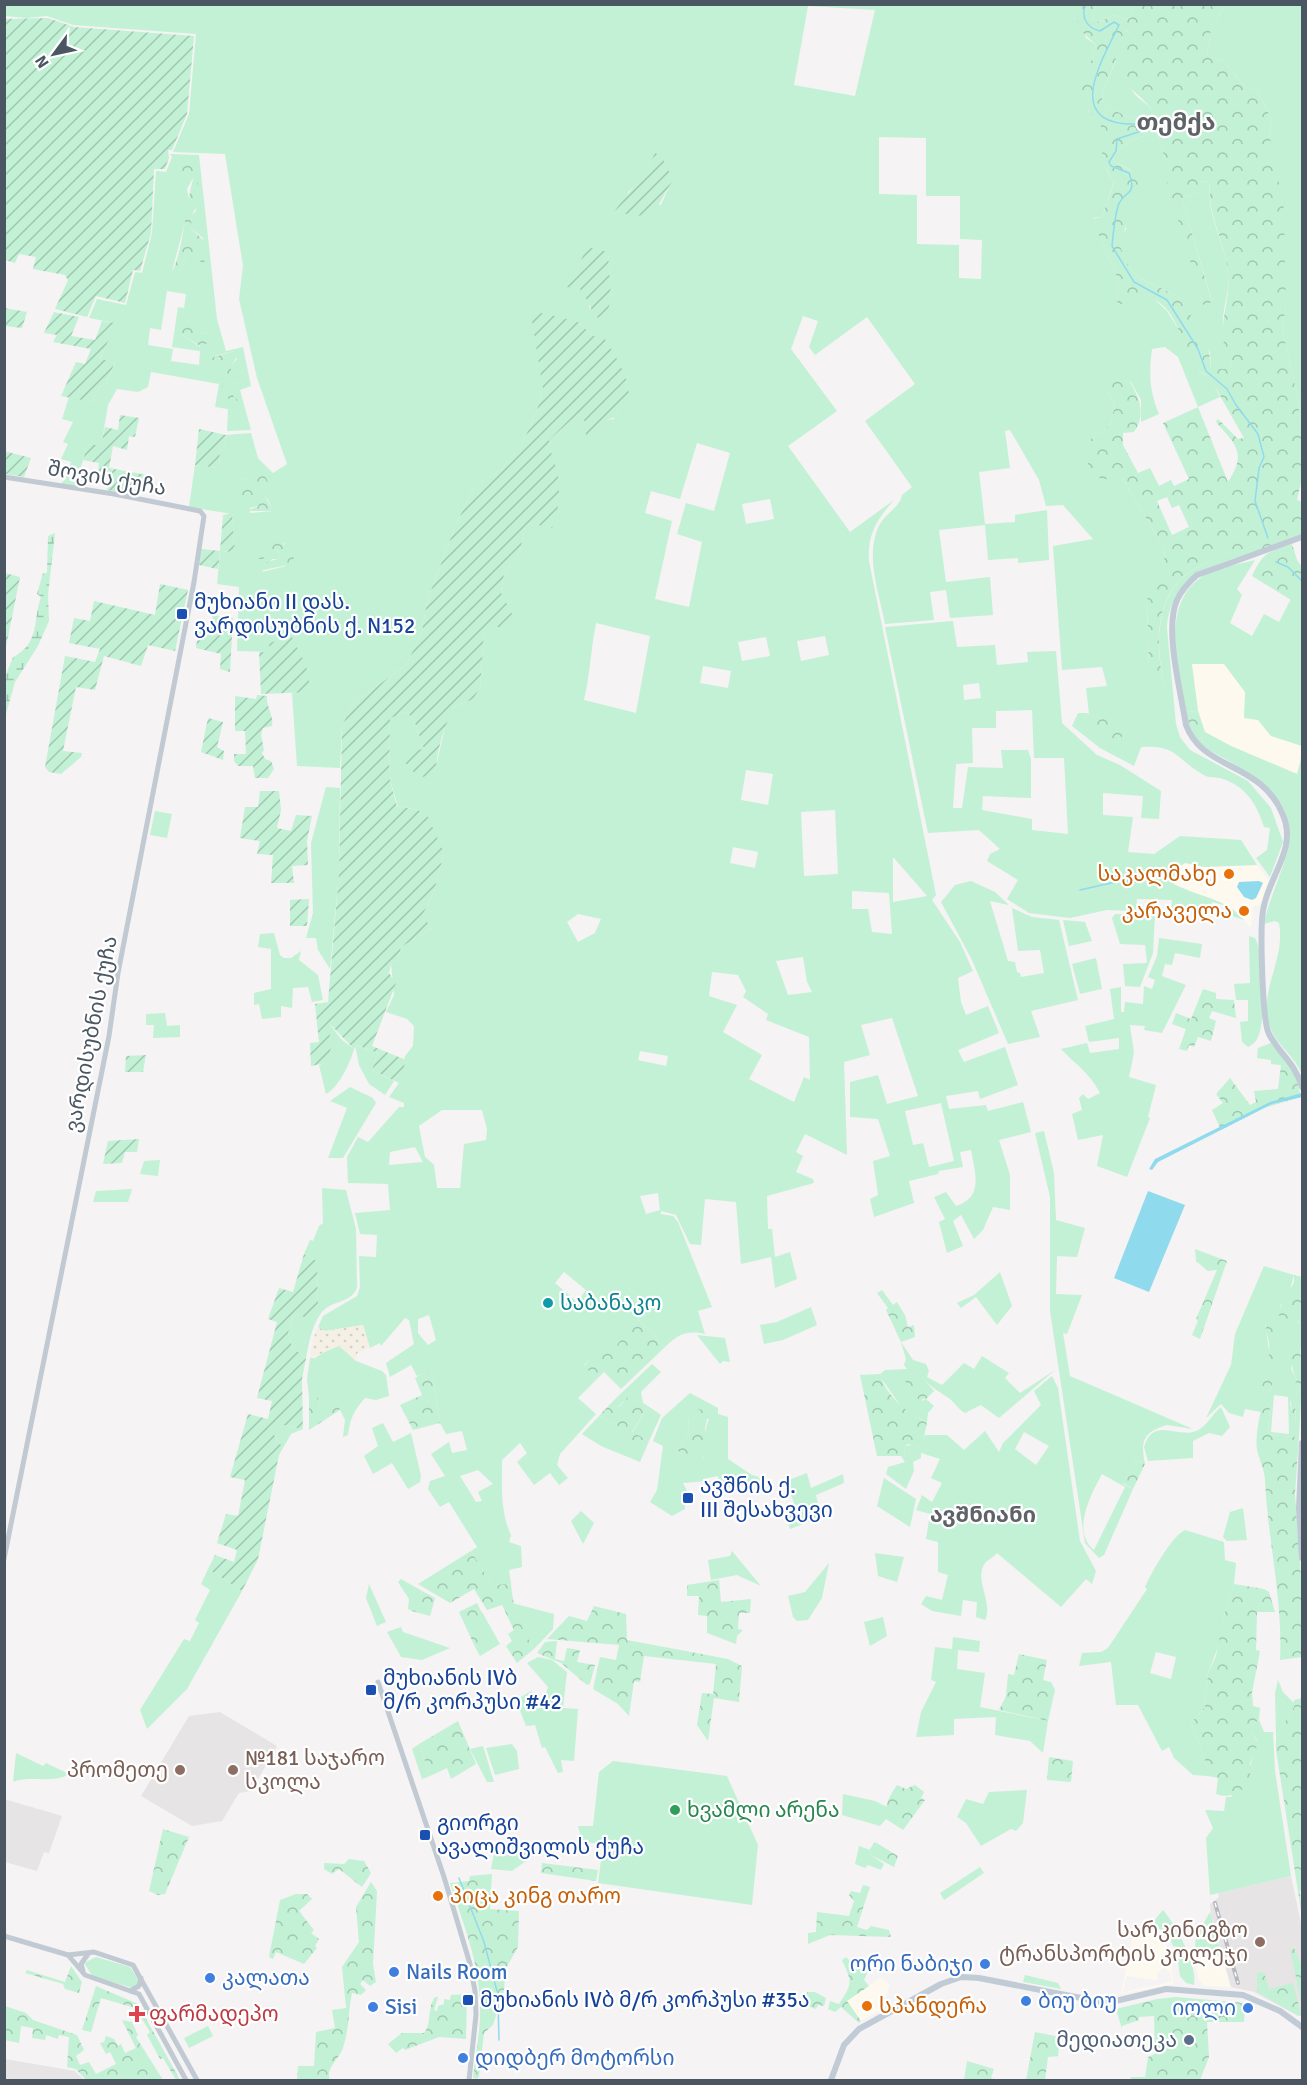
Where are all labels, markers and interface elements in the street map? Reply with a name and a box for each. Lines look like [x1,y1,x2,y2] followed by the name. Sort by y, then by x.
[24,24,84,84] north arrow
[31,52,54,72] text: N
[1136,107,1216,137] district label: თემქა
[46,455,168,501] street label: შოვის ქუჩა
[194,589,415,639] place label: მუხიანი II დას. ვარდისუბნის ქ. N152
[175,607,189,621] marker: მუხიანი II დას. ვარდისუბნის ქ. N152
[1097,861,1217,887] place label: საკალმახე
[1222,867,1236,881] marker: საკალმახე
[1122,898,1232,924] place label: კარაველა
[1237,904,1251,918] marker: კარაველა
[59,934,123,1134] street label: ვარდისუბნის ქუჩა
[560,1290,662,1316] place label: საბანაკო
[541,1296,555,1310] marker: საბანაკო
[700,1473,833,1523] place label: ავშნის ქ. III შესახვევი
[681,1491,695,1505] marker: ავშნის ქ. III შესახვევი
[930,1501,1036,1528] district label: ავშნიანი
[383,1665,562,1715] place label: მუხიანის IVბ მ/რ კორპუსი #42
[364,1683,378,1697] marker: მუხიანის IVბ მ/რ კორპუსი #42
[245,1745,385,1795] place label: №181 საჯარო სკოლა
[67,1757,168,1783] place label: პრომეთე
[173,1763,187,1777] marker: პრომეთე
[226,1763,240,1777] marker: №181 საჯარო სკოლა
[687,1797,840,1823] place label: ხვამლი არენა
[668,1803,682,1817] marker: ხვამლი არენა
[437,1810,644,1860] place label: გიორგი ავალიშვილის ქუჩა
[418,1828,432,1842] marker: გიორგი ავალიშვილის ქუჩა
[450,1883,621,1909] place label: პიცა კინგ თარო
[431,1889,445,1903] marker: პიცა კინგ თარო
[999,1917,1248,1967] place label: სარკინიგზო ტრანსპორტის კოლეჯი
[1253,1935,1267,1949] marker: სარკინიგზო ტრანსპორტის კოლეჯი
[850,1951,973,1977] place label: ორი ნაბიჯი
[978,1957,992,1971] marker: ორი ნაბიჯი
[406,1959,508,1985] place label: Nails Room
[222,1965,310,1991] place label: კალათა
[387,1965,401,1979] marker: Nails Room
[203,1971,217,1985] marker: კალათა
[480,1987,809,2013] place label: მუხიანის IVბ მ/რ კორპუსი #35ა
[1038,1988,1117,2014] place label: ბიუ ბიუ
[461,1993,475,2007] marker: მუხიანის IVბ მ/რ კორპუსი #35ა
[879,1993,987,2019] place label: სპანდერა
[385,1994,417,2020] place label: Sisi
[1019,1994,1033,2008] marker: ბიუ ბიუ
[1172,1995,1236,2021] place label: იოლი
[860,1999,874,2013] marker: სპანდერა
[366,2000,380,2014] marker: Sisi
[149,2001,279,2027] place label: ფარმადეპო
[1241,2001,1255,2015] marker: იოლი
[130,2007,144,2021] marker: ფარმადეპო
[1056,2027,1177,2053] place label: მედიათეკა
[1182,2033,1196,2047] marker: მედიათეკა
[475,2045,675,2071] place label: დიდბერ მოტორსი
[456,2051,470,2065] marker: დიდბერ მოტორსი

